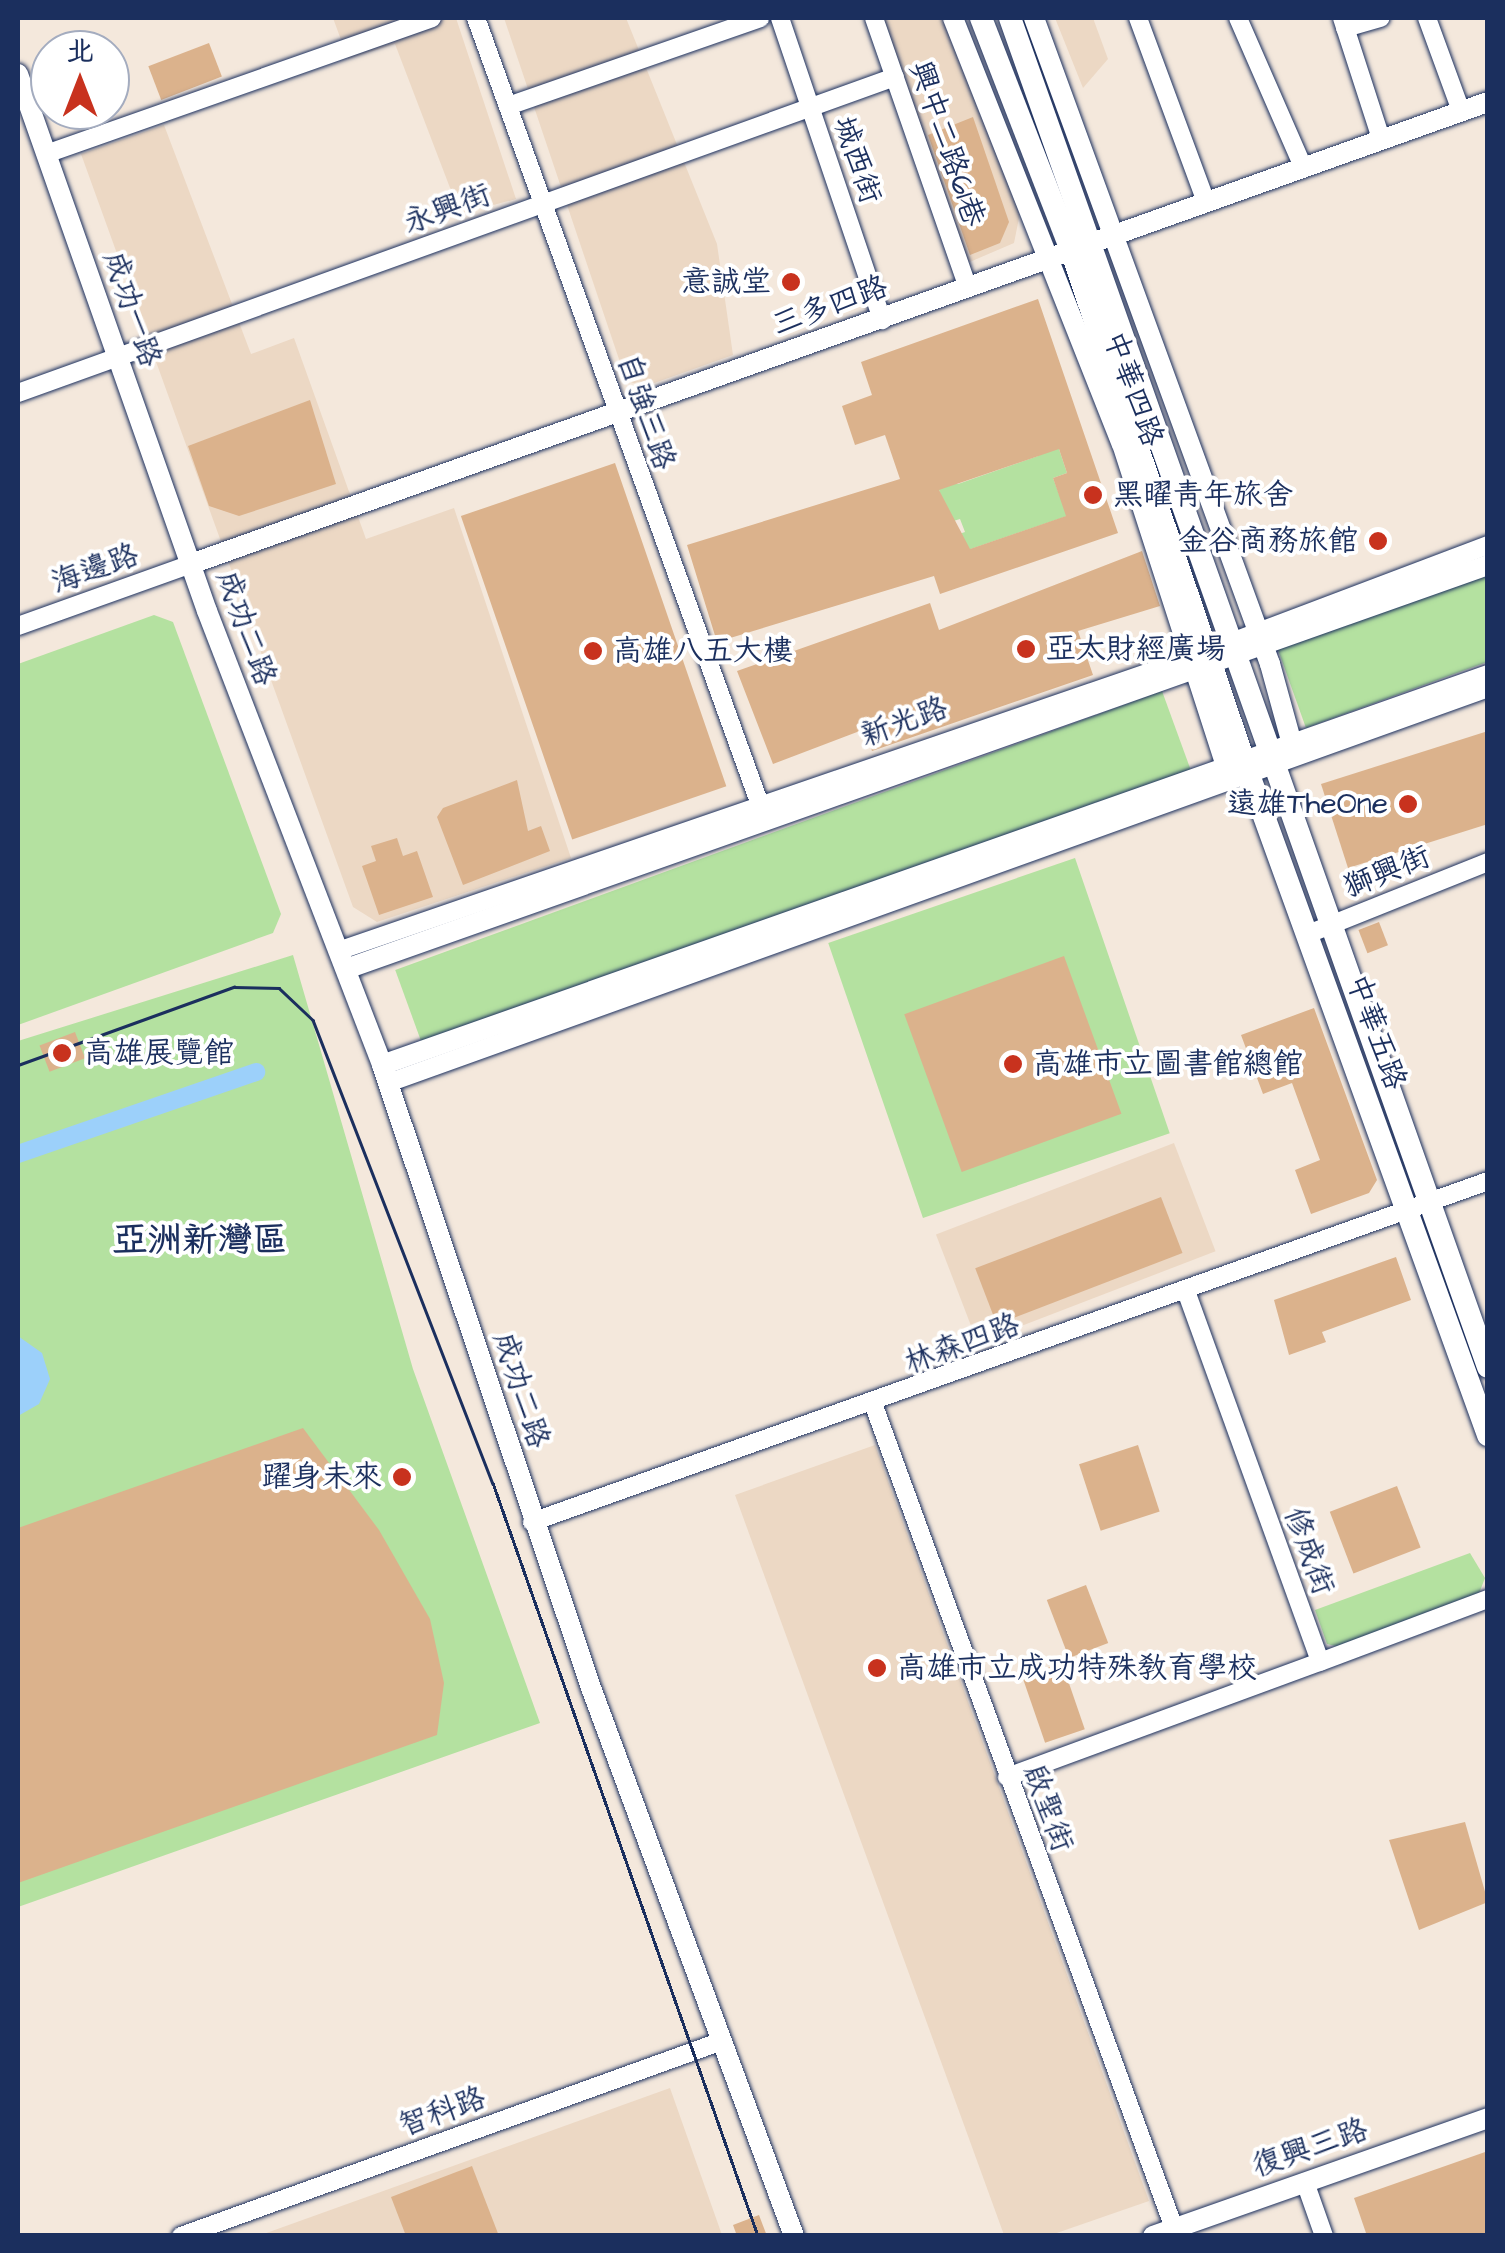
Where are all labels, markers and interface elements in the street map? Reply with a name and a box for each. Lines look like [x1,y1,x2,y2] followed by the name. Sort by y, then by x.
[30,30,130,130] north arrow
[66,32,94,71] text: 北
[902,57,992,231] street label: 興中二路61巷
[825,112,889,208] street label: 城西街
[399,177,495,241] street label: 永興街
[95,246,169,372] street label: 成功一路
[681,264,771,300] place label: 意誠堂
[767,269,893,343] street label: 三多四路
[780,271,802,293] marker: 意誠堂
[1096,326,1170,452] street label: 中華四路
[609,349,683,475] street label: 自強三路
[1113,477,1293,513] place label: 黑曜青年旅舍
[1082,484,1104,506] marker: 黑曜青年旅舍
[1178,523,1358,559] place label: 金谷商務旅館
[1367,530,1389,552] marker: 金谷商務旅館
[47,537,143,601] street label: 海邊路
[209,565,283,691] street label: 成功二路
[1046,631,1226,667] place label: 亞太財經廣場
[613,633,793,669] place label: 高雄八五大樓
[1015,638,1037,660] marker: 亞太財經廣場
[582,640,604,662] marker: 高雄八五大樓
[856,690,952,754] street label: 新光路
[1227,786,1388,822] place label: 遠雄TheOne
[1397,793,1419,815] marker: 遠雄TheOne
[1339,838,1435,906] street label: 獅興街
[1339,969,1413,1095] street label: 中華五路
[84,1035,234,1071] place label: 高雄展覽館
[49,1040,75,1066] marker: 高雄展覽館
[1033,1046,1303,1082] place label: 高雄市立圖書館總館
[1002,1053,1024,1075] marker: 高雄市立圖書館總館
[113,1220,287,1262] district label: 亞洲新灣區
[899,1307,1025,1381] street label: 林森四路
[485,1327,557,1453] street label: 成功二路
[262,1459,382,1495] place label: 躍身未來
[391,1466,413,1488] marker: 躍身未來
[1277,1503,1341,1599] street label: 修成街
[897,1650,1257,1686] place label: 高雄市立成功特殊教育學校
[866,1657,888,1679] marker: 高雄市立成功特殊教育學校
[1016,1760,1080,1856] street label: 啟聖街
[394,2080,490,2144] street label: 智科路
[1247,2111,1373,2185] street label: 復興三路

